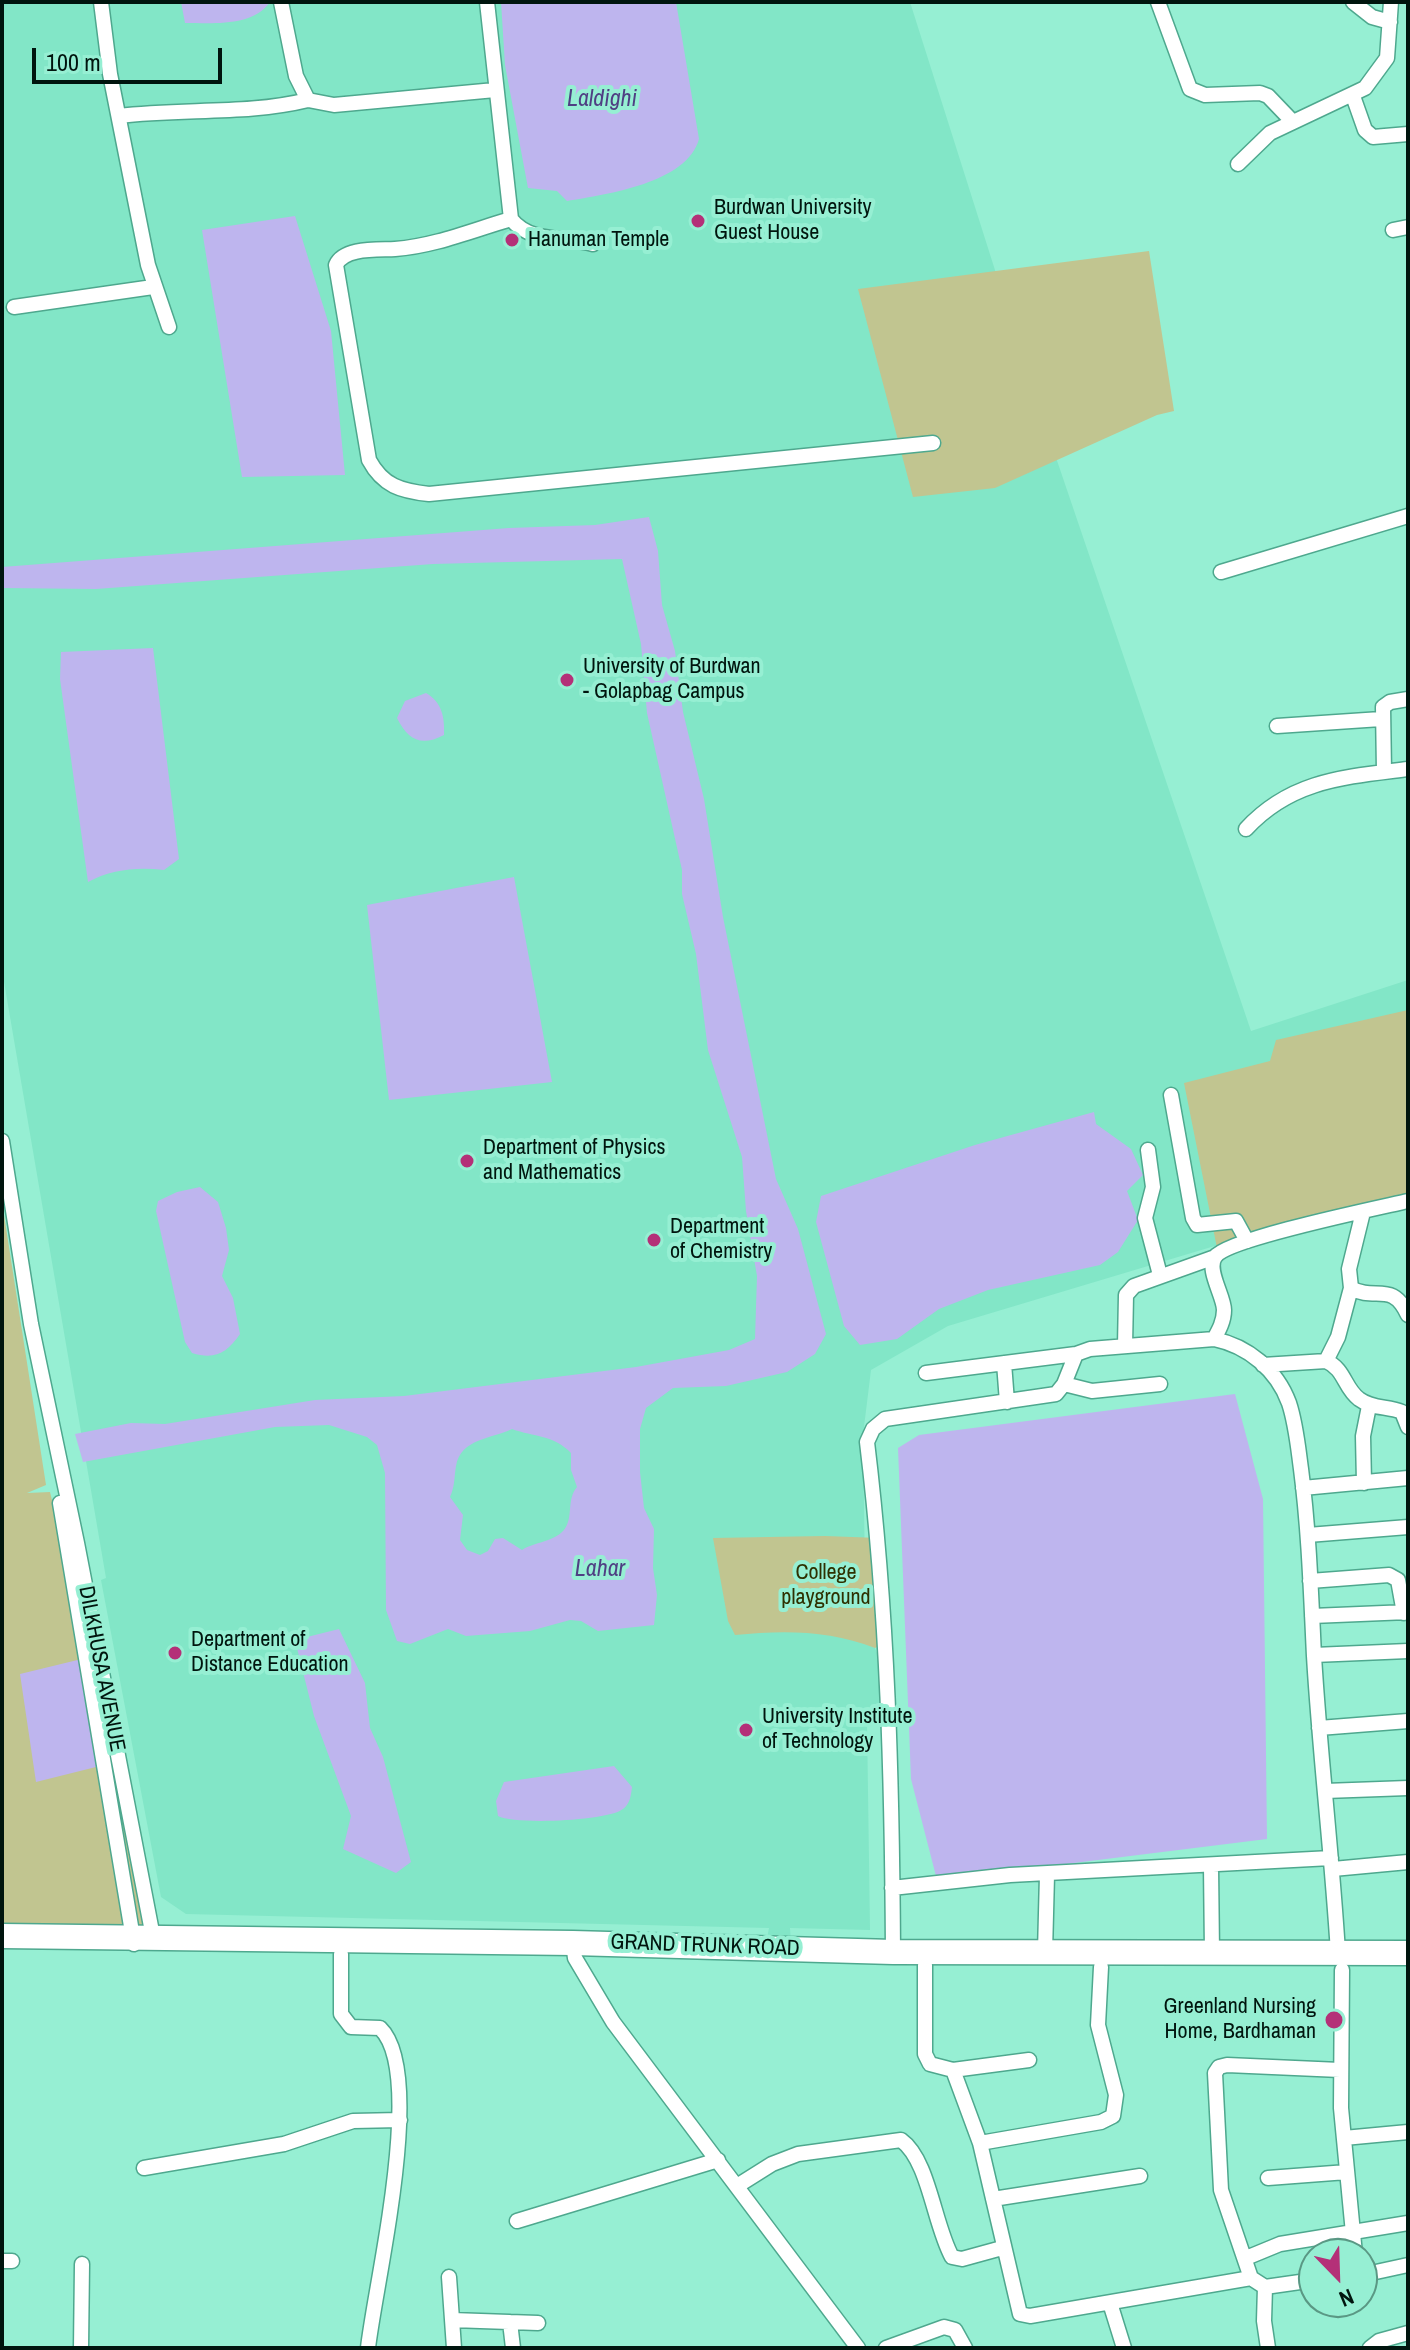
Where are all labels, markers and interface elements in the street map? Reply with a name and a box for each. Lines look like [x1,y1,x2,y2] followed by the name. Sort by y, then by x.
[36,32,226,82] scale bar
[46,46,101,78] text: 100 m
[567,86,637,114] water label: Laldighi
[714,195,871,246] place label: Burdwan University Guest House
[689,212,707,230] marker: Burdwan University Guest House
[528,227,669,253] place label: Hanuman Temple
[503,231,521,249] marker: Hanuman Temple
[583,654,760,706] place label: University of Burdwan - Golapbag Campus
[558,671,576,689] marker: University of Burdwan - Golapbag Campus
[483,1135,665,1186] place label: Department of Physics and Mathematics
[458,1152,476,1170] marker: Department of Physics and Mathematics
[670,1214,772,1266] place label: Department of Chemistry
[645,1231,663,1249] marker: Department of Chemistry
[575,1556,625,1584] water label: Lahar
[781,1560,871,1612] park label: College playground
[72,1584,130,1754] street label: DILKHUSA AVENUE
[191,1627,348,1678] place label: Department of Distance Education
[166,1644,184,1662] marker: Department of Distance Education
[762,1704,912,1756] place label: University Institute of Technology
[737,1721,755,1739] marker: University Institute of Technology
[610,1930,800,1962] street label: GRAND TRUNK ROAD
[1164,1994,1316,2046] place label: Greenland Nursing Home, Bardhaman
[1323,2009,1345,2031] marker: Greenland Nursing Home, Bardhaman
[1298,2238,1378,2318] north arrow
[1335,2282,1358,2315] text: N

